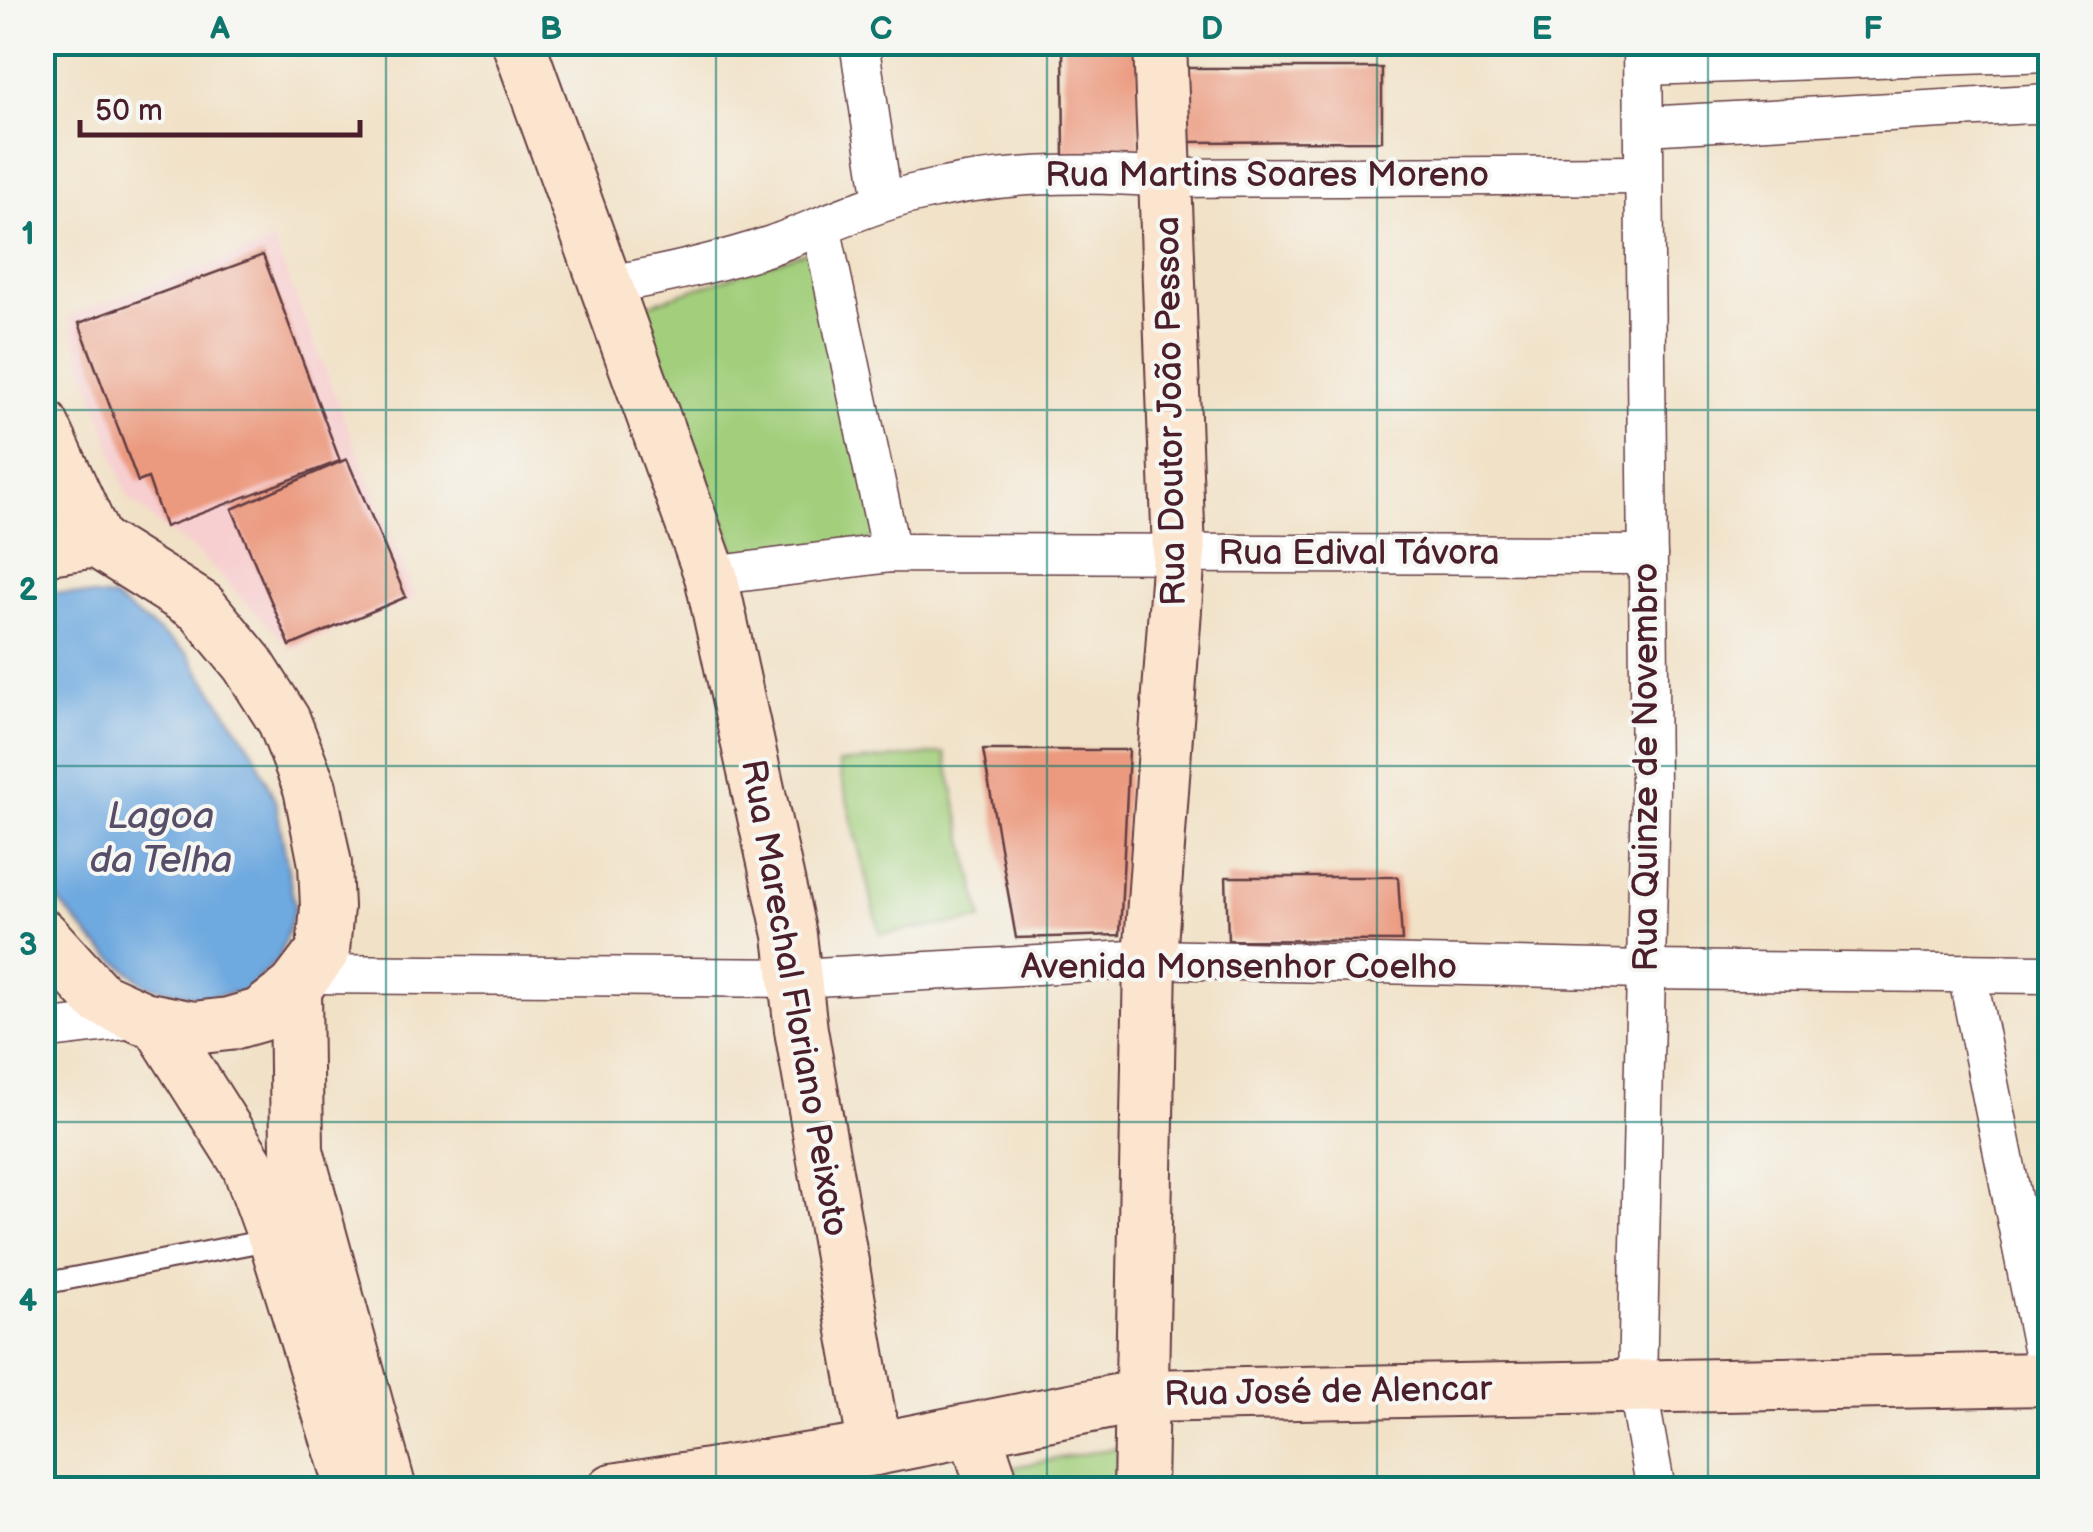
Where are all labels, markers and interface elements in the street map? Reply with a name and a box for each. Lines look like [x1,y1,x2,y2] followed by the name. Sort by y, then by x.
[209,10,230,49] text: A
[540,10,562,49] text: B
[870,10,892,49] text: C
[1201,10,1223,49] text: D
[1532,10,1552,49] text: E
[1863,10,1883,49] text: F
[80,75,360,137] scale bar
[95,93,163,129] text: 50 m
[1045,154,1489,197] street label: Rua Martins Soares Moreno
[21,215,35,254] text: 1
[1146,216,1196,606] street label: Rua Doutor João Pessoa
[1218,532,1500,575] street label: Rua Edival Távora
[1625,563,1668,971] street label: Rua Quinze de Novembro
[18,571,38,610] text: 2
[731,756,857,1240] street label: Rua Marechal Floriano Peixoto
[89,794,233,883] water label: Lagoa da Telha
[19,926,37,965] text: 3
[1021,946,1457,989] street label: Avenida Monsenhor Coelho
[19,1282,38,1321] text: 4
[1164,1368,1494,1416] street label: Rua José de Alencar

